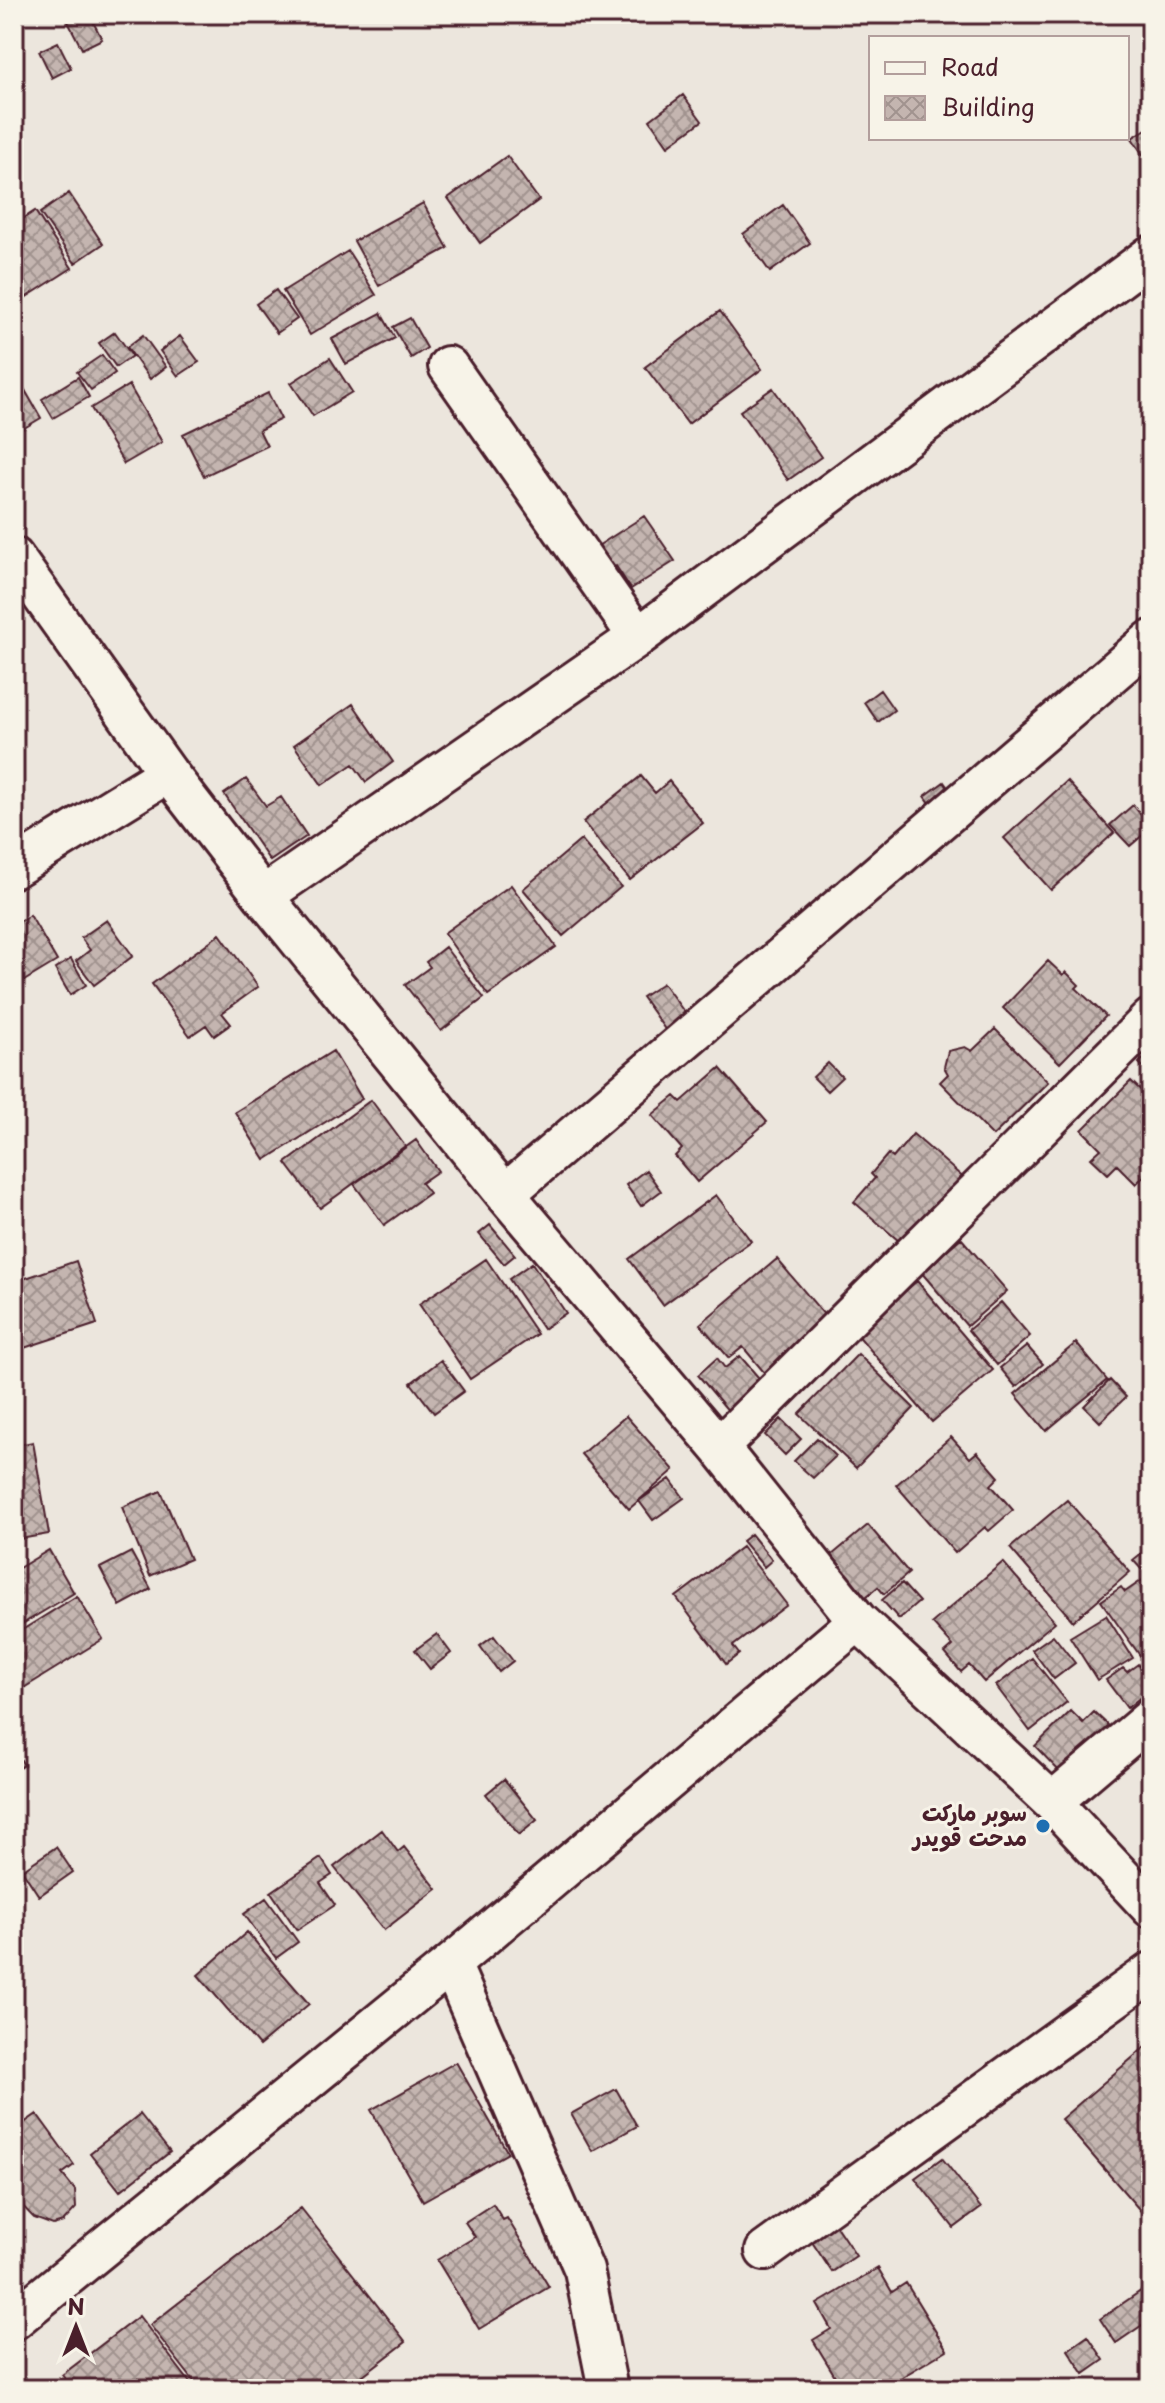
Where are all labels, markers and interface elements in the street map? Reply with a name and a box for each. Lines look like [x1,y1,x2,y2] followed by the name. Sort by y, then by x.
[869,36,1129,140] legend
[941,48,999,84] text: Road
[941,88,1035,124] text: Building
[911,1795,1027,1853] place label: سوبر ماركت مدحت قويدر
[1034,1817,1052,1835] marker: سوبر ماركت مدحت قويدر
[36,2287,116,2367] north arrow
[67,2289,85,2322] text: N

